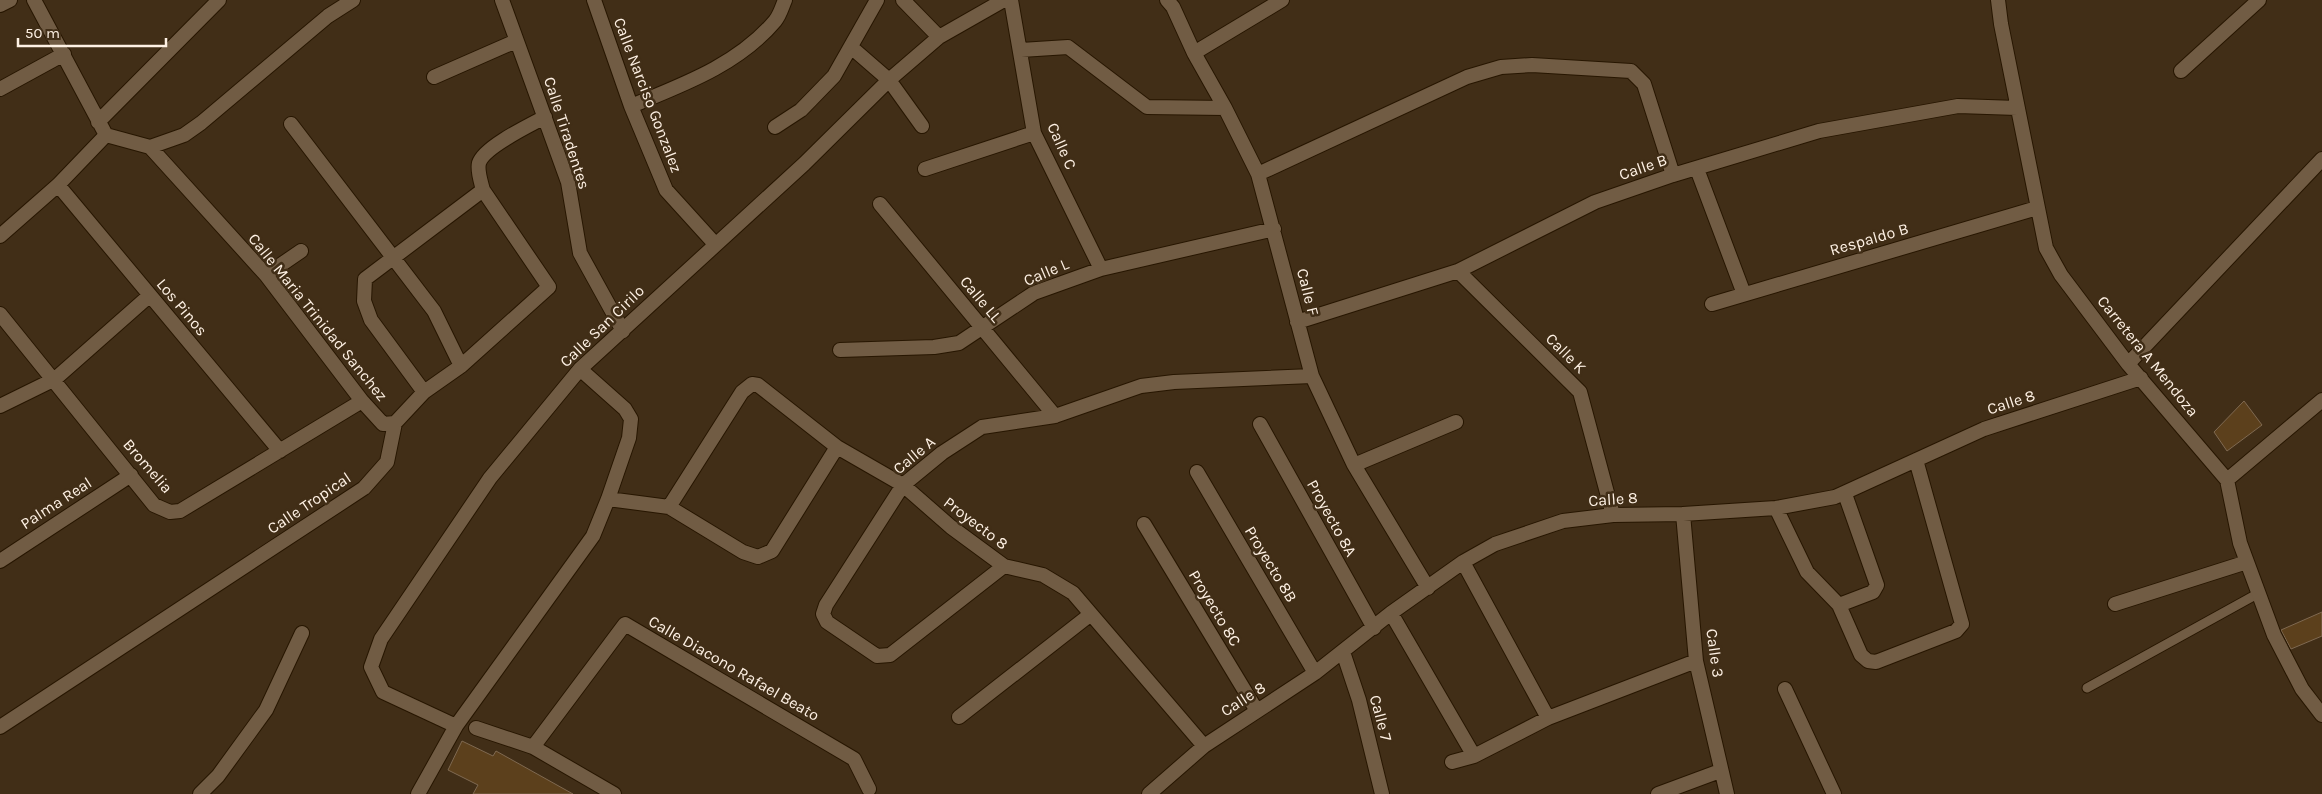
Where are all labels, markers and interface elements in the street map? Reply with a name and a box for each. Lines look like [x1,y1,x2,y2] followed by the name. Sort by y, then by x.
[18,15,165,47] scale bar
[610,15,686,175] street label: Calle Narciso Gonzalez
[25,24,60,42] text: 50 m
[540,74,594,192] street label: Calle Tiradentes
[1043,120,1081,173] street label: Calle C
[1616,150,1670,184] street label: Calle B
[1827,219,1911,259] street label: Respaldo B
[244,229,392,405] street label: Calle Maria Trinidad Sanchez
[1021,254,1072,290] street label: Calle L
[1293,266,1323,318] street label: Calle F
[956,272,1006,326] street label: Calle LL
[153,275,211,339] street label: Los Pinos
[556,281,648,371] street label: Calle San Cirilo
[2093,292,2203,420] street label: Carretera A Mendoza
[1542,329,1590,377] street label: Calle K
[1985,385,2037,419] street label: Calle 8
[889,432,939,478] street label: Calle A
[119,435,177,497] street label: Bromelia
[264,468,354,538] street label: Calle Tropical
[17,473,95,533] street label: Palma Real
[1303,476,1361,560] street label: Proyecto 8A
[1588,488,1638,510] street label: Calle 8
[940,493,1012,553] street label: Proyecto 8
[1241,522,1301,606] street label: Proyecto 8B
[1185,566,1245,650] street label: Proyecto 8C
[645,611,823,725] street label: Calle Diacono Rafael Beato
[1702,627,1728,679] street label: Calle 3
[1217,678,1269,720] street label: Calle 8
[1366,693,1396,744] street label: Calle 7

